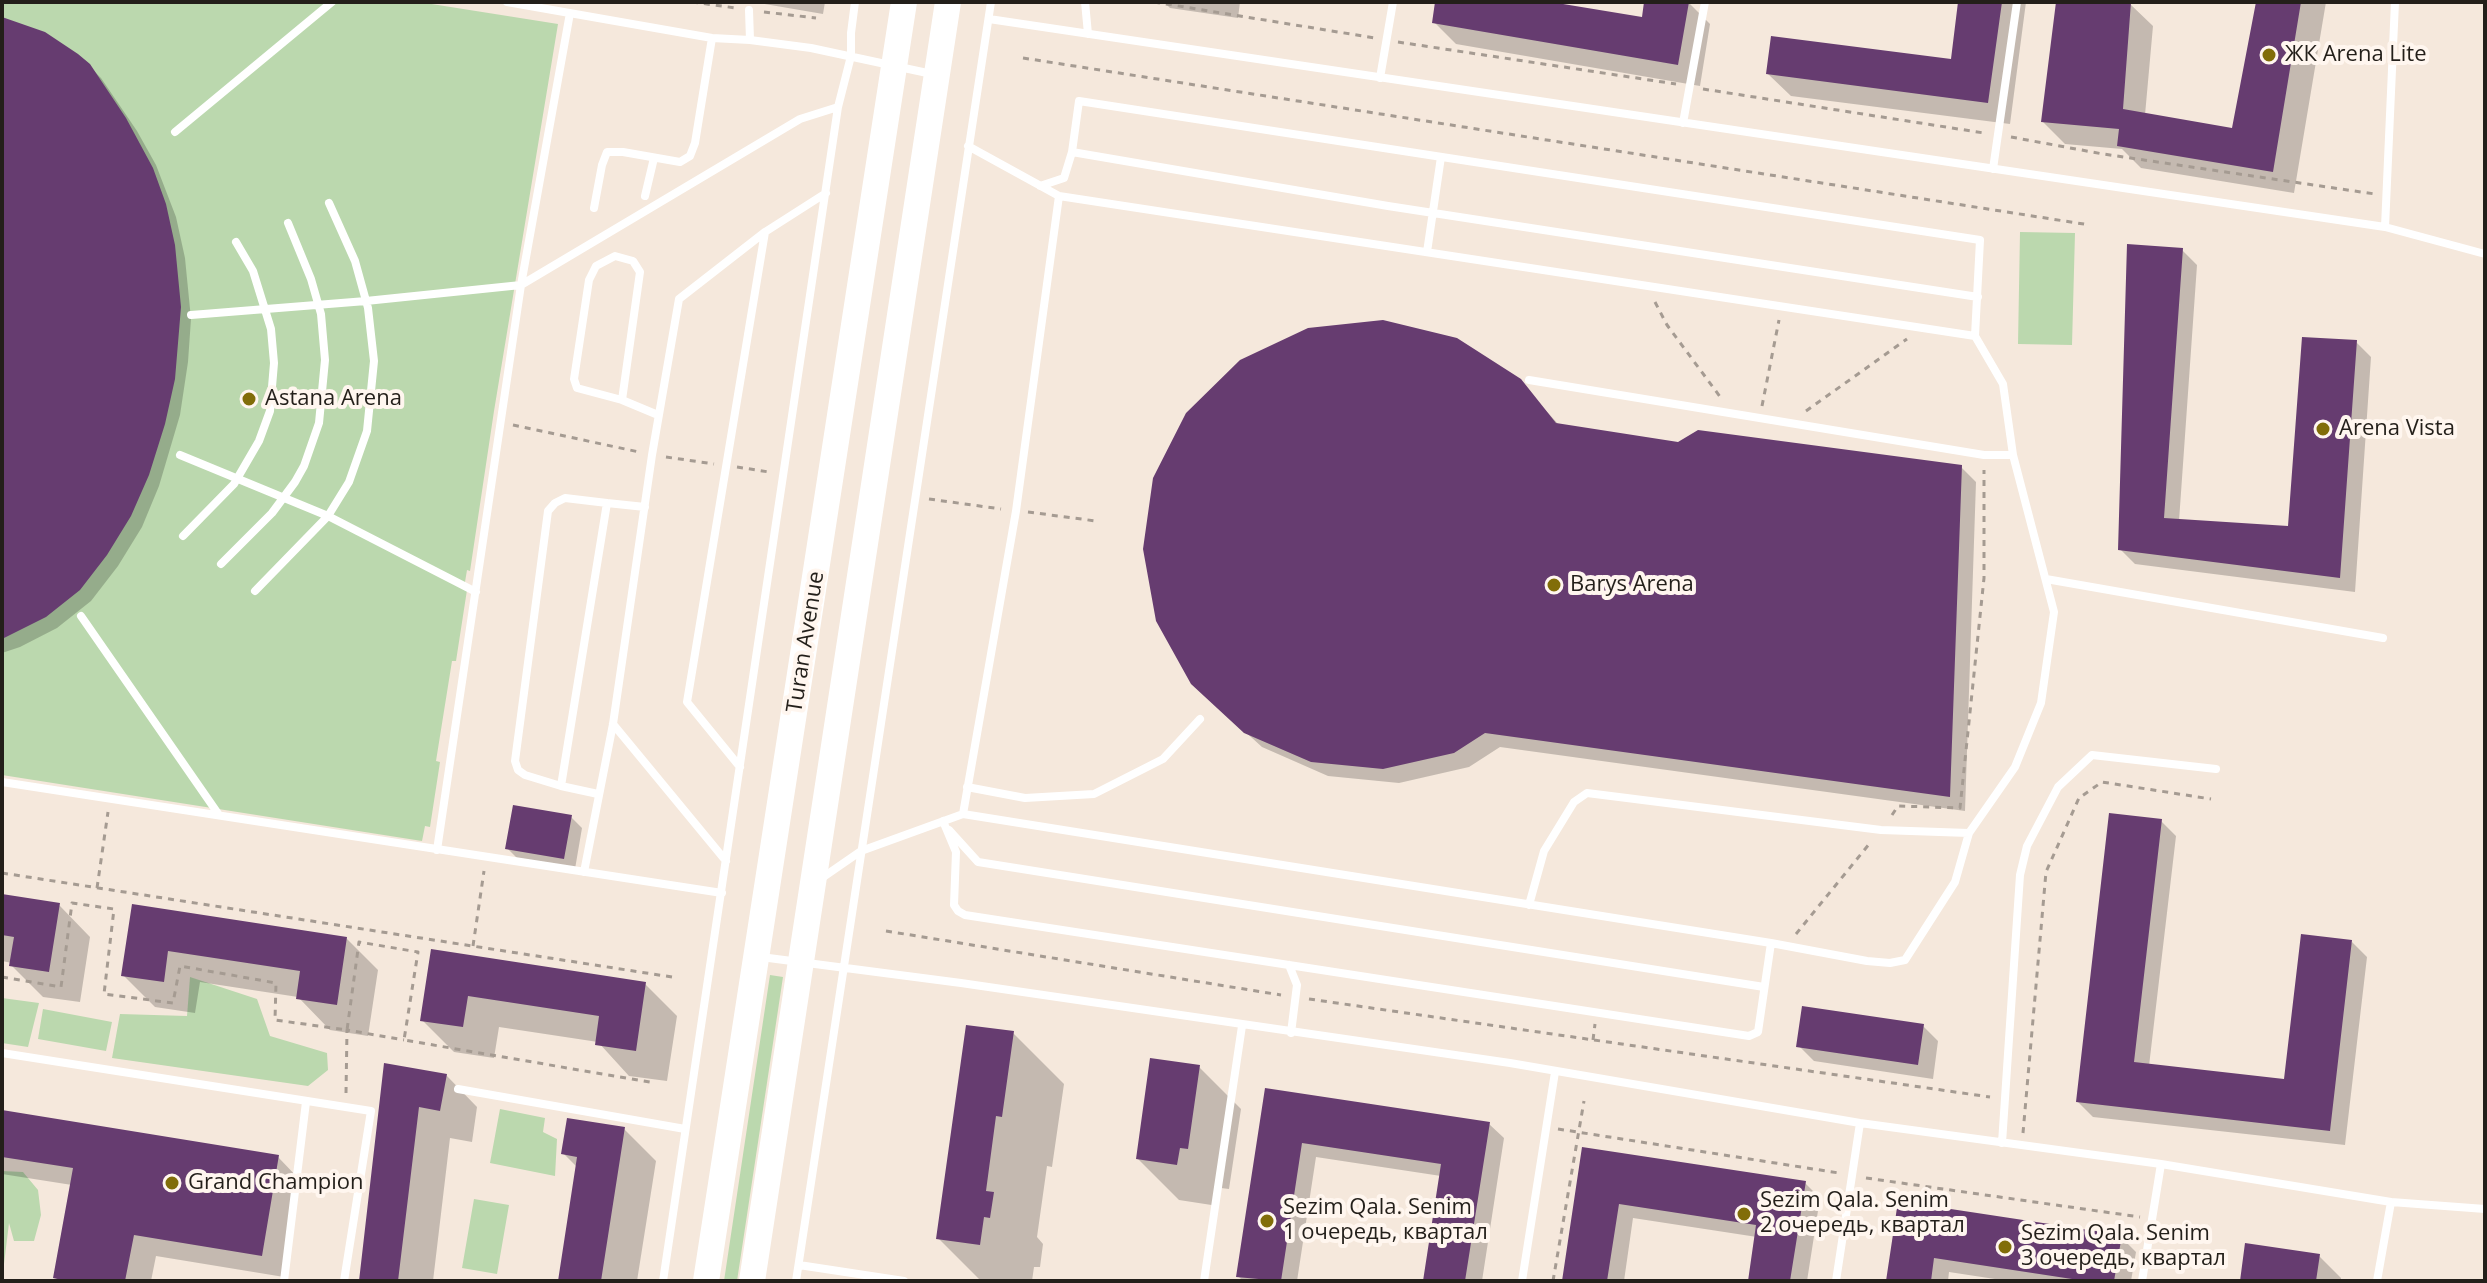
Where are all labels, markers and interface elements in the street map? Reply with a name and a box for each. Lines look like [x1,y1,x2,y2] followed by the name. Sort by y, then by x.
[2285,42,2427,68] place label: ЖК Arena Lite
[2260,46,2278,64] marker: ЖК Arena Lite
[265,386,402,412] place label: Astana Arena
[240,390,258,408] marker: Astana Arena
[2339,416,2455,442] place label: Arena Vista
[2314,420,2332,438] marker: Arena Vista
[782,570,830,714] street label: Turan Avenue
[1570,572,1694,598] place label: Barys Arena
[1545,576,1563,594] marker: Barys Arena
[188,1170,364,1196] place label: Grand Champion
[163,1174,181,1192] marker: Grand Champion
[1760,1188,1965,1240] place label: Sezim Qala. Senim 2 очередь, квартал
[1283,1195,1488,1246] place label: Sezim Qala. Senim 1 очередь, квартал
[1735,1205,1753,1223] marker: Sezim Qala. Senim 2 очередь, квартал
[1258,1212,1276,1230] marker: Sezim Qala. Senim 1 очередь, квартал
[2021,1221,2226,1272] place label: Sezim Qala. Senim 3 очередь, квартал
[1996,1238,2014,1256] marker: Sezim Qala. Senim 3 очередь, квартал

